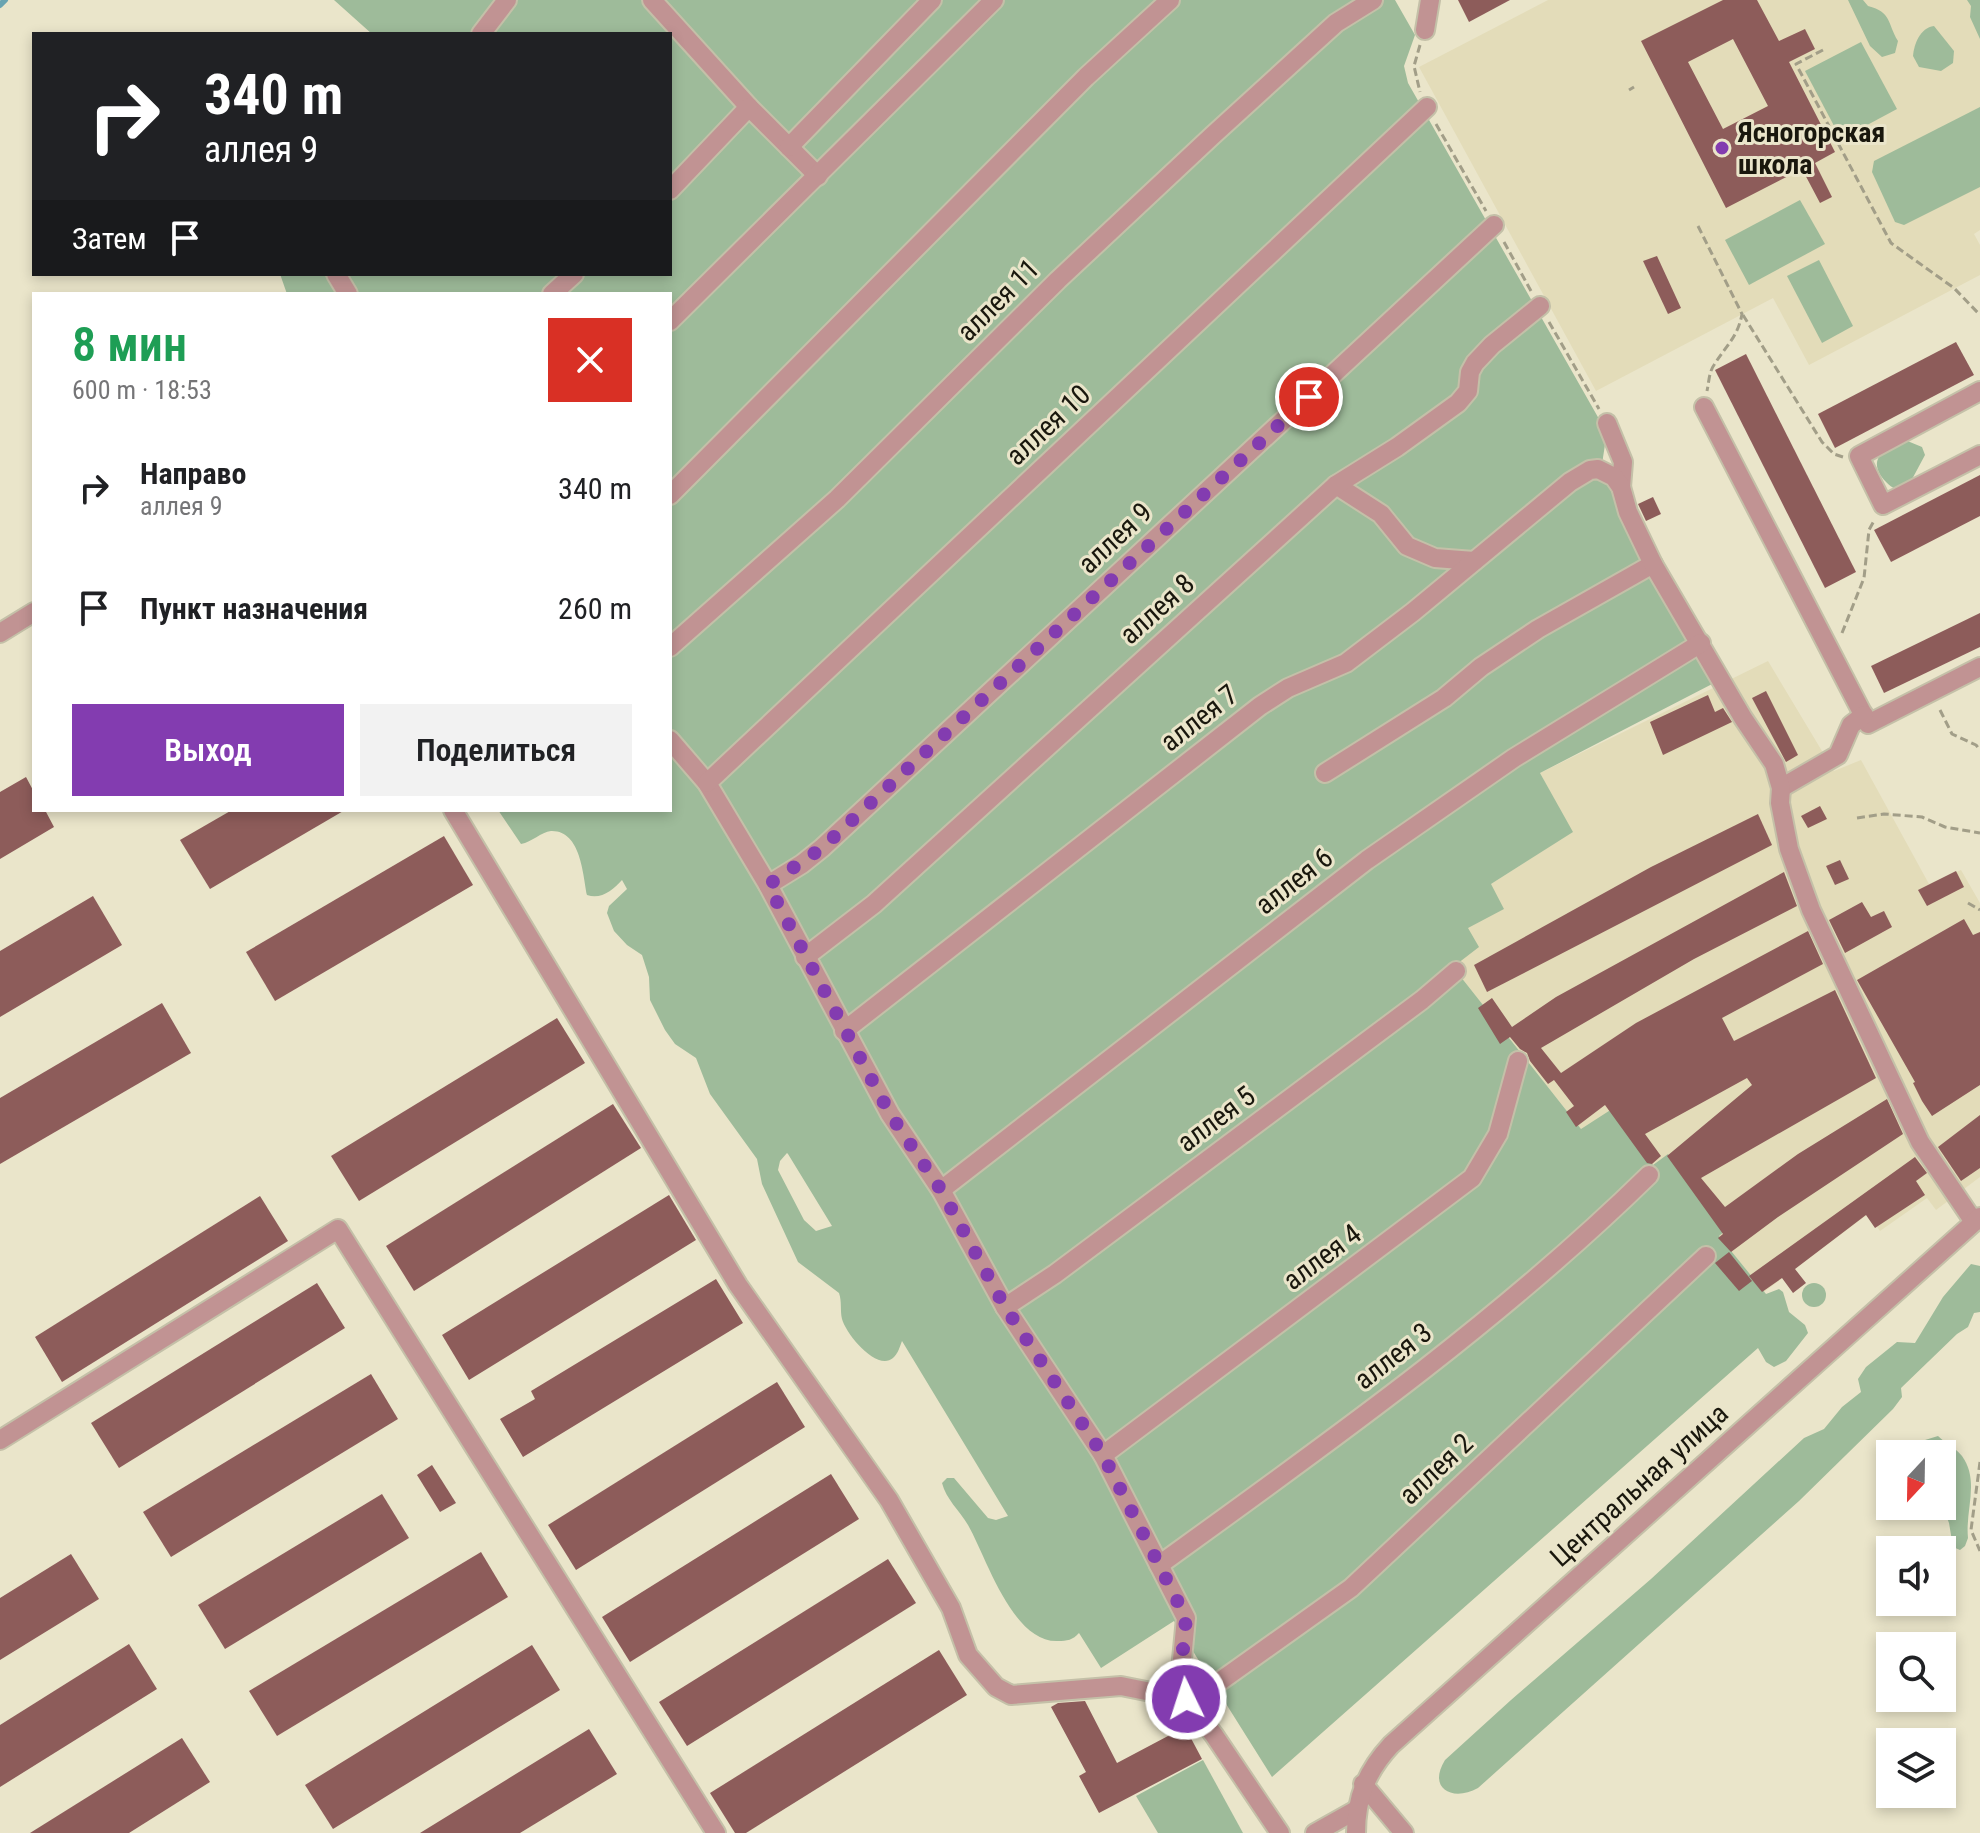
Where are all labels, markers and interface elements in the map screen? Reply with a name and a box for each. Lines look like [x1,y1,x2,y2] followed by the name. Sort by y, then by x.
[204,62,343,128] text: 340 m
[72,64,176,168] icon: right
[1737,116,1885,181] place label: Ясногорская школа
[204,129,318,171] text: аллея 9
[1713,139,1731,157] marker: Ясногорская школа
[163,216,207,260] icon: arrive
[72,221,147,256] text: Затем
[950,252,1046,348] street label: аллея 11
[72,316,187,373] text: 8 мин
[548,318,632,402] button: close
[1275,363,1343,431] pin
[72,375,212,405] text: 600 m · 18:53
[1287,375,1331,419] icon: arrive
[999,378,1097,472] street label: аллея 10
[140,456,246,491] text: Направо
[72,466,116,510] icon: right
[558,471,632,506] text: 340 m
[140,491,223,521] text: аллея 9
[1071,496,1159,580] street label: аллея 9
[1113,567,1201,651] street label: аллея 8
[72,586,116,630] icon: arrive
[140,591,368,626] text: Пункт назначения
[558,591,632,626] text: 260 m
[1154,678,1244,758] street label: аллея 7
[72,704,344,796] button: Выход
[360,704,632,796] button: Поделиться
[1249,841,1339,921] street label: аллея 6
[1171,1079,1261,1159] street label: аллея 5
[1277,1217,1367,1297] street label: аллея 4
[1348,1316,1438,1396] street label: аллея 3
[1543,1397,1735,1573] street label: Центральная улица
[1392,1427,1480,1511] street label: аллея 2
[1876,1440,1956,1520] north arrow
[1876,1440,1956,1808] map controls
[1876,1536,1956,1616] button: sound
[1876,1632,1956,1712] button: search
[1144,1657,1228,1741] position arrow
[1876,1728,1956,1808] button: layers

